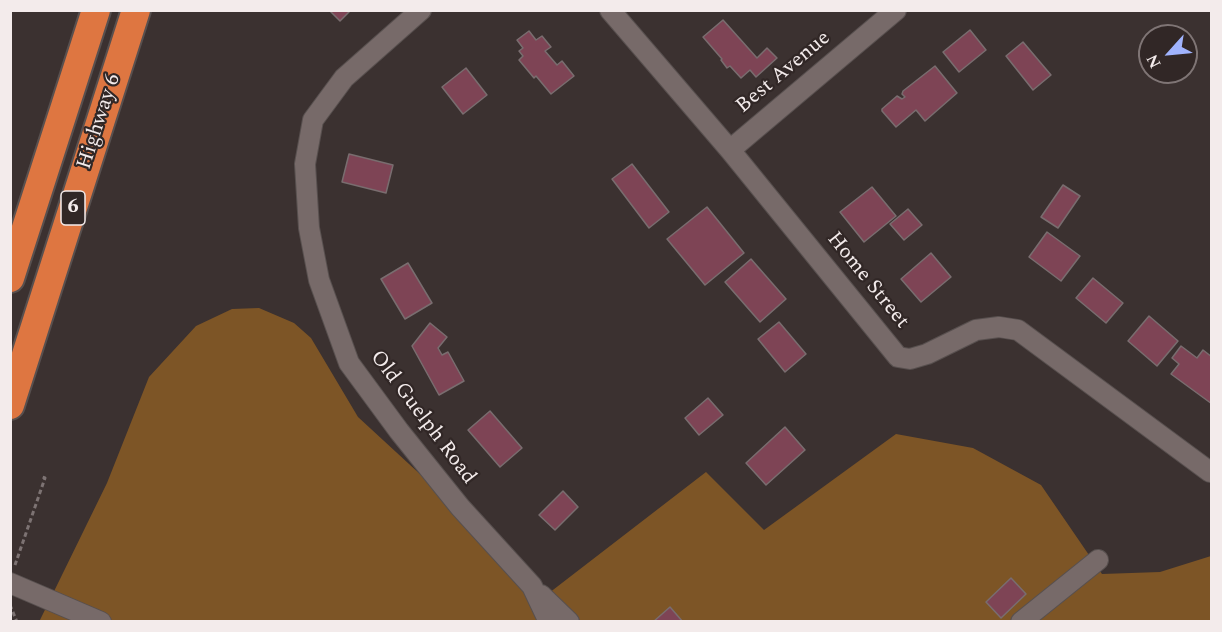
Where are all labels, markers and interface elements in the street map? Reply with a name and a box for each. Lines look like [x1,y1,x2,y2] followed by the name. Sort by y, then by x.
[1138,24,1198,84] north arrow
[732,26,836,120] street label: Best Avenue
[1140,50,1167,73] text: N
[73,71,127,173] street label: Highway 6
[61,191,85,225] road number: 6
[820,228,914,334] street label: Home Street
[363,346,481,490] street label: Old Guelph Road

